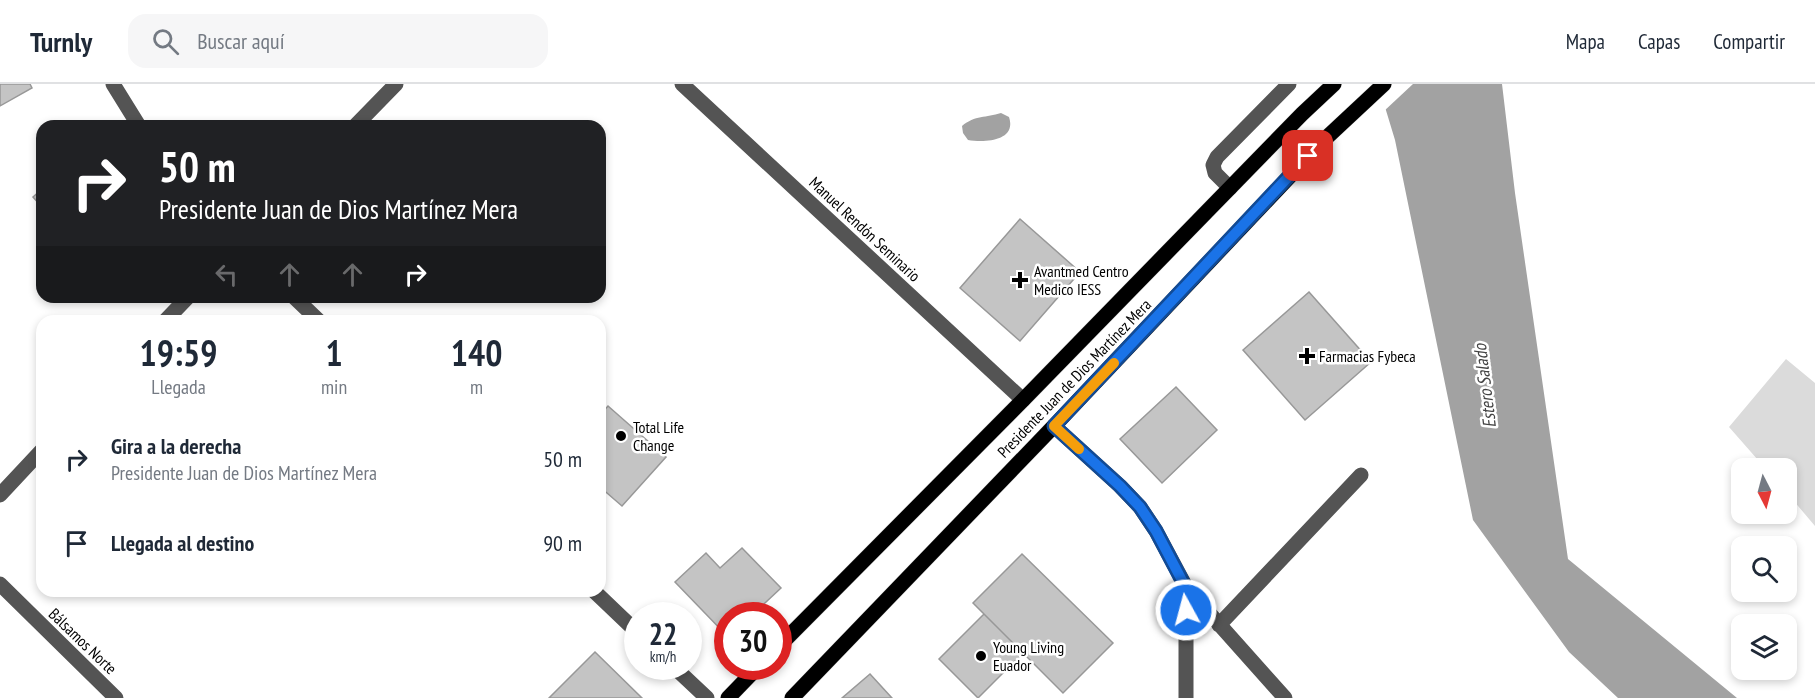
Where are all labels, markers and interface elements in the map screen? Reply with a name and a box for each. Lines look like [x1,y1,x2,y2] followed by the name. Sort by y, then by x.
[128,14,548,68] search box
[30,23,92,60] text: Turnly
[149,25,182,58] icon: search
[197,27,284,55] text: Buscar aquí
[1566,28,1605,55] text: Mapa
[1638,28,1680,55] text: Capas
[1713,28,1785,55] text: Compartir
[1282,130,1333,181] pin
[159,139,236,194] text: 50 m
[1291,139,1324,172] icon: arrive
[60,144,138,222] icon: right
[805,172,925,286] street label: Manuel Rendón Seminario
[159,192,518,226] text: Presidente Juan de Dios Martínez Mera
[210,258,243,291] icon: left
[273,258,306,291] icon: ahead
[336,258,369,291] icon: ahead
[399,258,432,291] icon: right
[1034,261,1129,299] place label: Avantmed Centro Medico IESS
[1011,271,1029,289] marker: Avantmed Centro Medico IESS
[993,295,1155,461] street label: Presidente Juan de Dios Martínez Mera
[140,329,217,376] text: 19:59
[325,329,343,376] text: 1
[451,329,502,376] text: 140
[1468,342,1501,429] water label: Estero Salado
[1319,346,1416,366] place label: Farmacias Fybeca
[1300,349,1314,363] marker: Farmacias Fybeca
[151,374,206,400] text: Llegada
[321,374,347,400] text: min
[470,374,483,400] text: m
[633,417,684,455] place label: Total Life Change
[614,429,628,443] marker: Total Life Change
[111,432,241,460] text: Gira a la derecha
[60,443,93,476] icon: right
[543,445,582,473] text: 50 m
[1731,458,1797,524] north arrow
[1731,458,1797,680] map controls
[111,460,377,486] text: Presidente Juan de Dios Martínez Mera
[60,527,93,560] icon: arrive
[111,529,254,557] text: Llegada al destino
[543,529,582,557] text: 90 m
[1731,536,1797,602] button: search
[1154,578,1218,642] position arrow
[714,602,792,680] speed limit sign: 30
[45,604,121,678] street label: Bálsamos Norte
[649,614,677,653] text: 22
[1731,614,1797,680] button: layers
[993,637,1064,675] place label: Young Living Euador
[650,647,676,666] text: km/h
[974,649,988,663] marker: Young Living Euador

